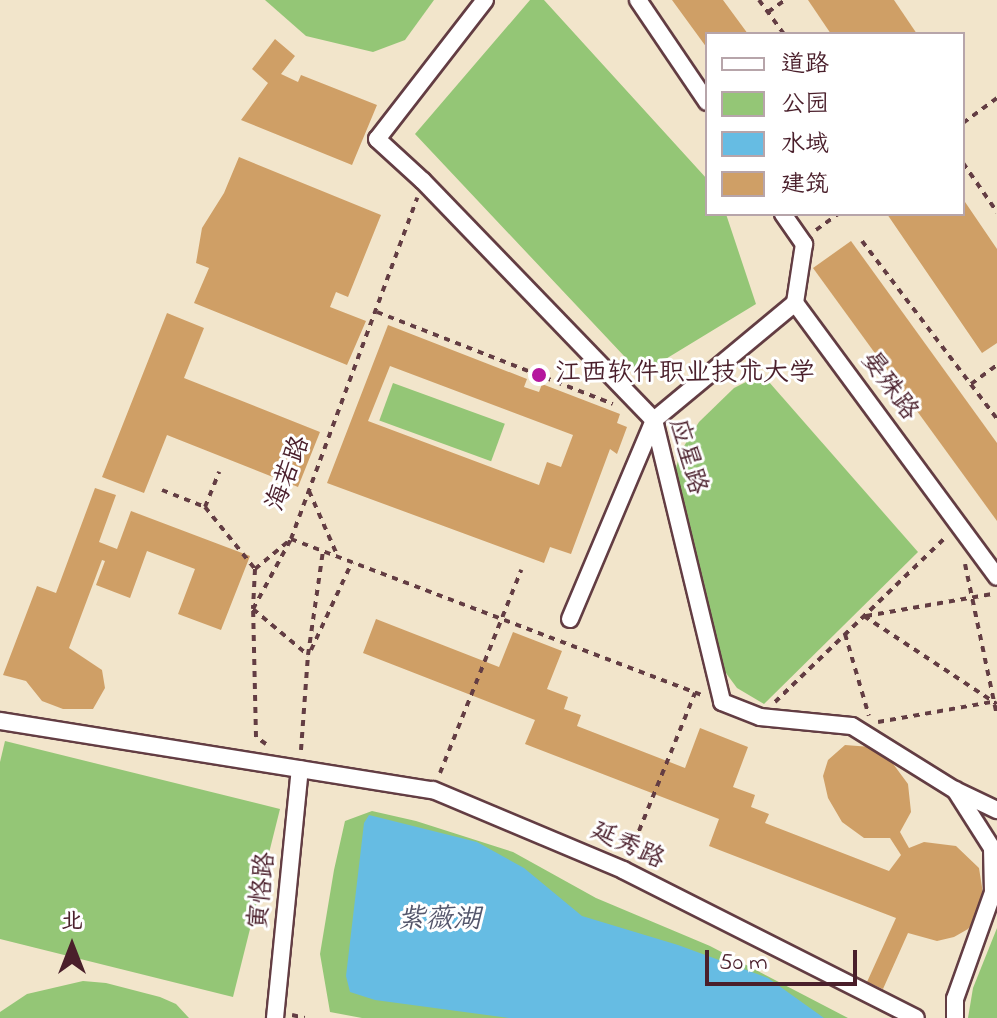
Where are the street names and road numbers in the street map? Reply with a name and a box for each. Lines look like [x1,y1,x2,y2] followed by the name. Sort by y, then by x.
[852,346,924,428] street label: 晏殊路
[660,415,712,499] street label: 应星路
[261,432,319,516] street label: 海若路
[585,816,669,878] street label: 延秀路
[244,851,284,931] street label: 寅恪路

